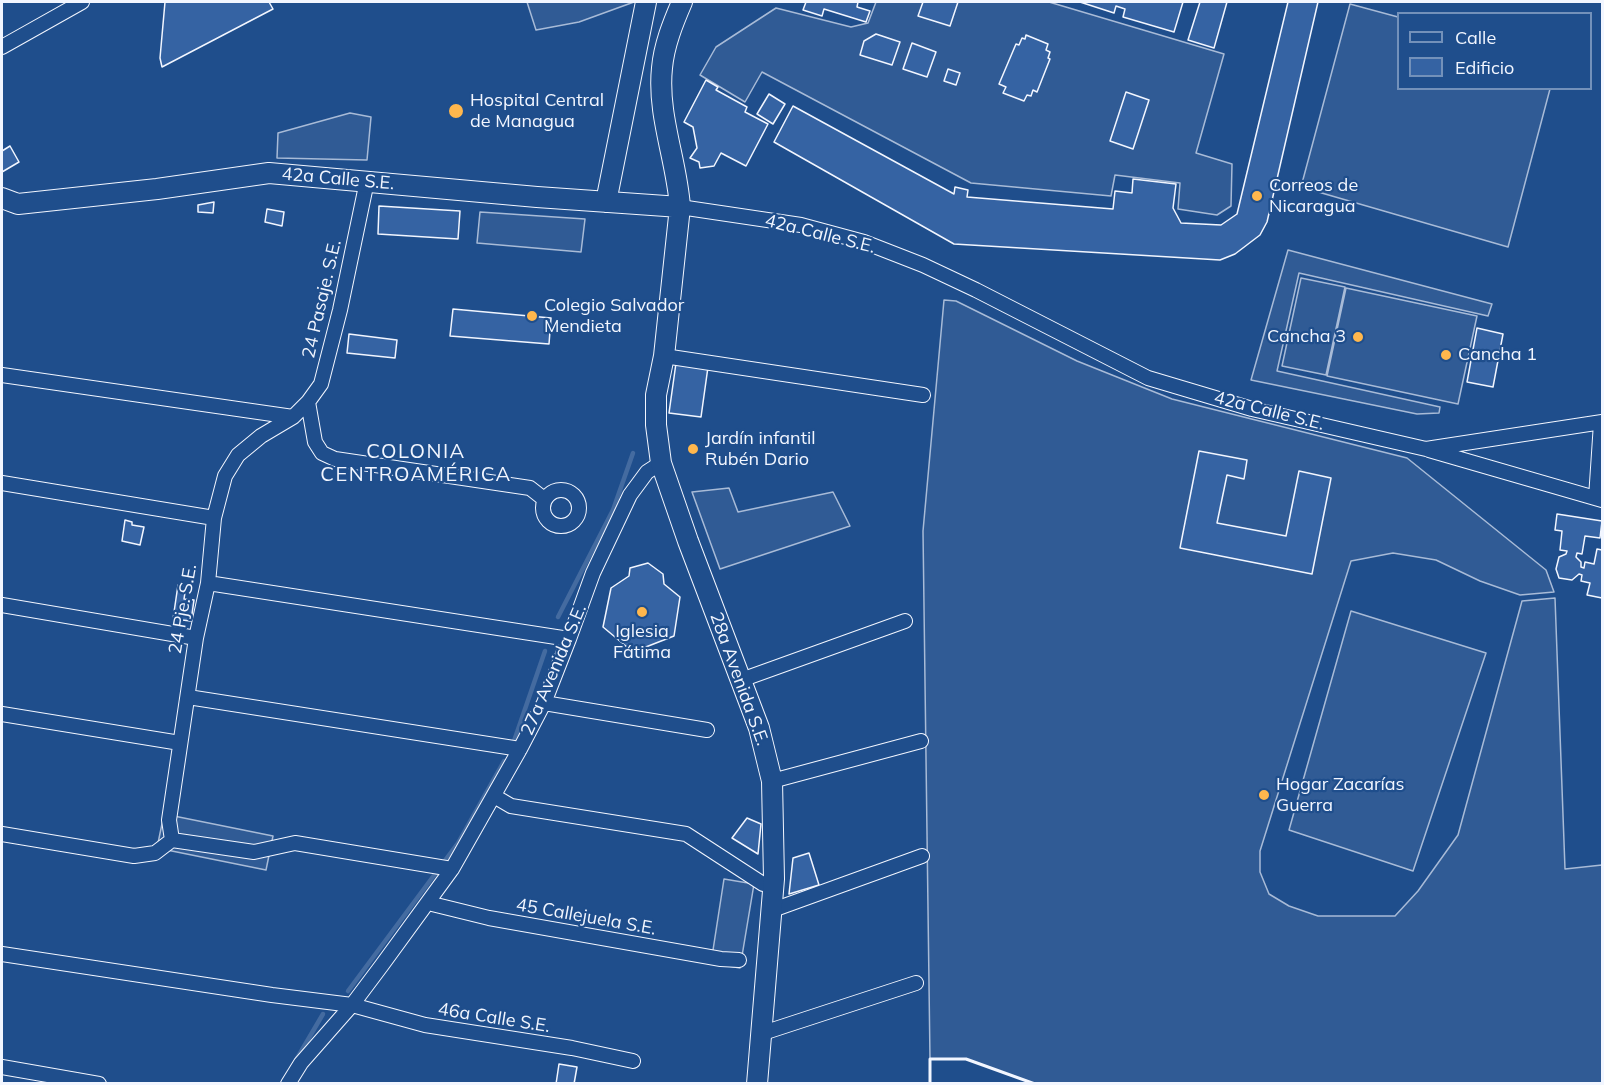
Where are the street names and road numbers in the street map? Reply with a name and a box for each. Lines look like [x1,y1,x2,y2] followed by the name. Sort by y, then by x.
[281,163,395,195] street label: 42a Calle S.E.
[763,210,877,258] street label: 42a Calle S.E.
[298,238,346,360] street label: 24 Pasaje. S.E.
[1212,387,1326,435] street label: 42a Calle S.E.
[164,562,202,656] street label: 24 Pje. S.E.
[517,601,591,739] street label: 27a Avenida S.E.
[705,609,773,749] street label: 28a Avenida S.E.
[514,894,658,940] street label: 45 Callejuela S.E.
[437,998,551,1038] street label: 46a Calle S.E.

